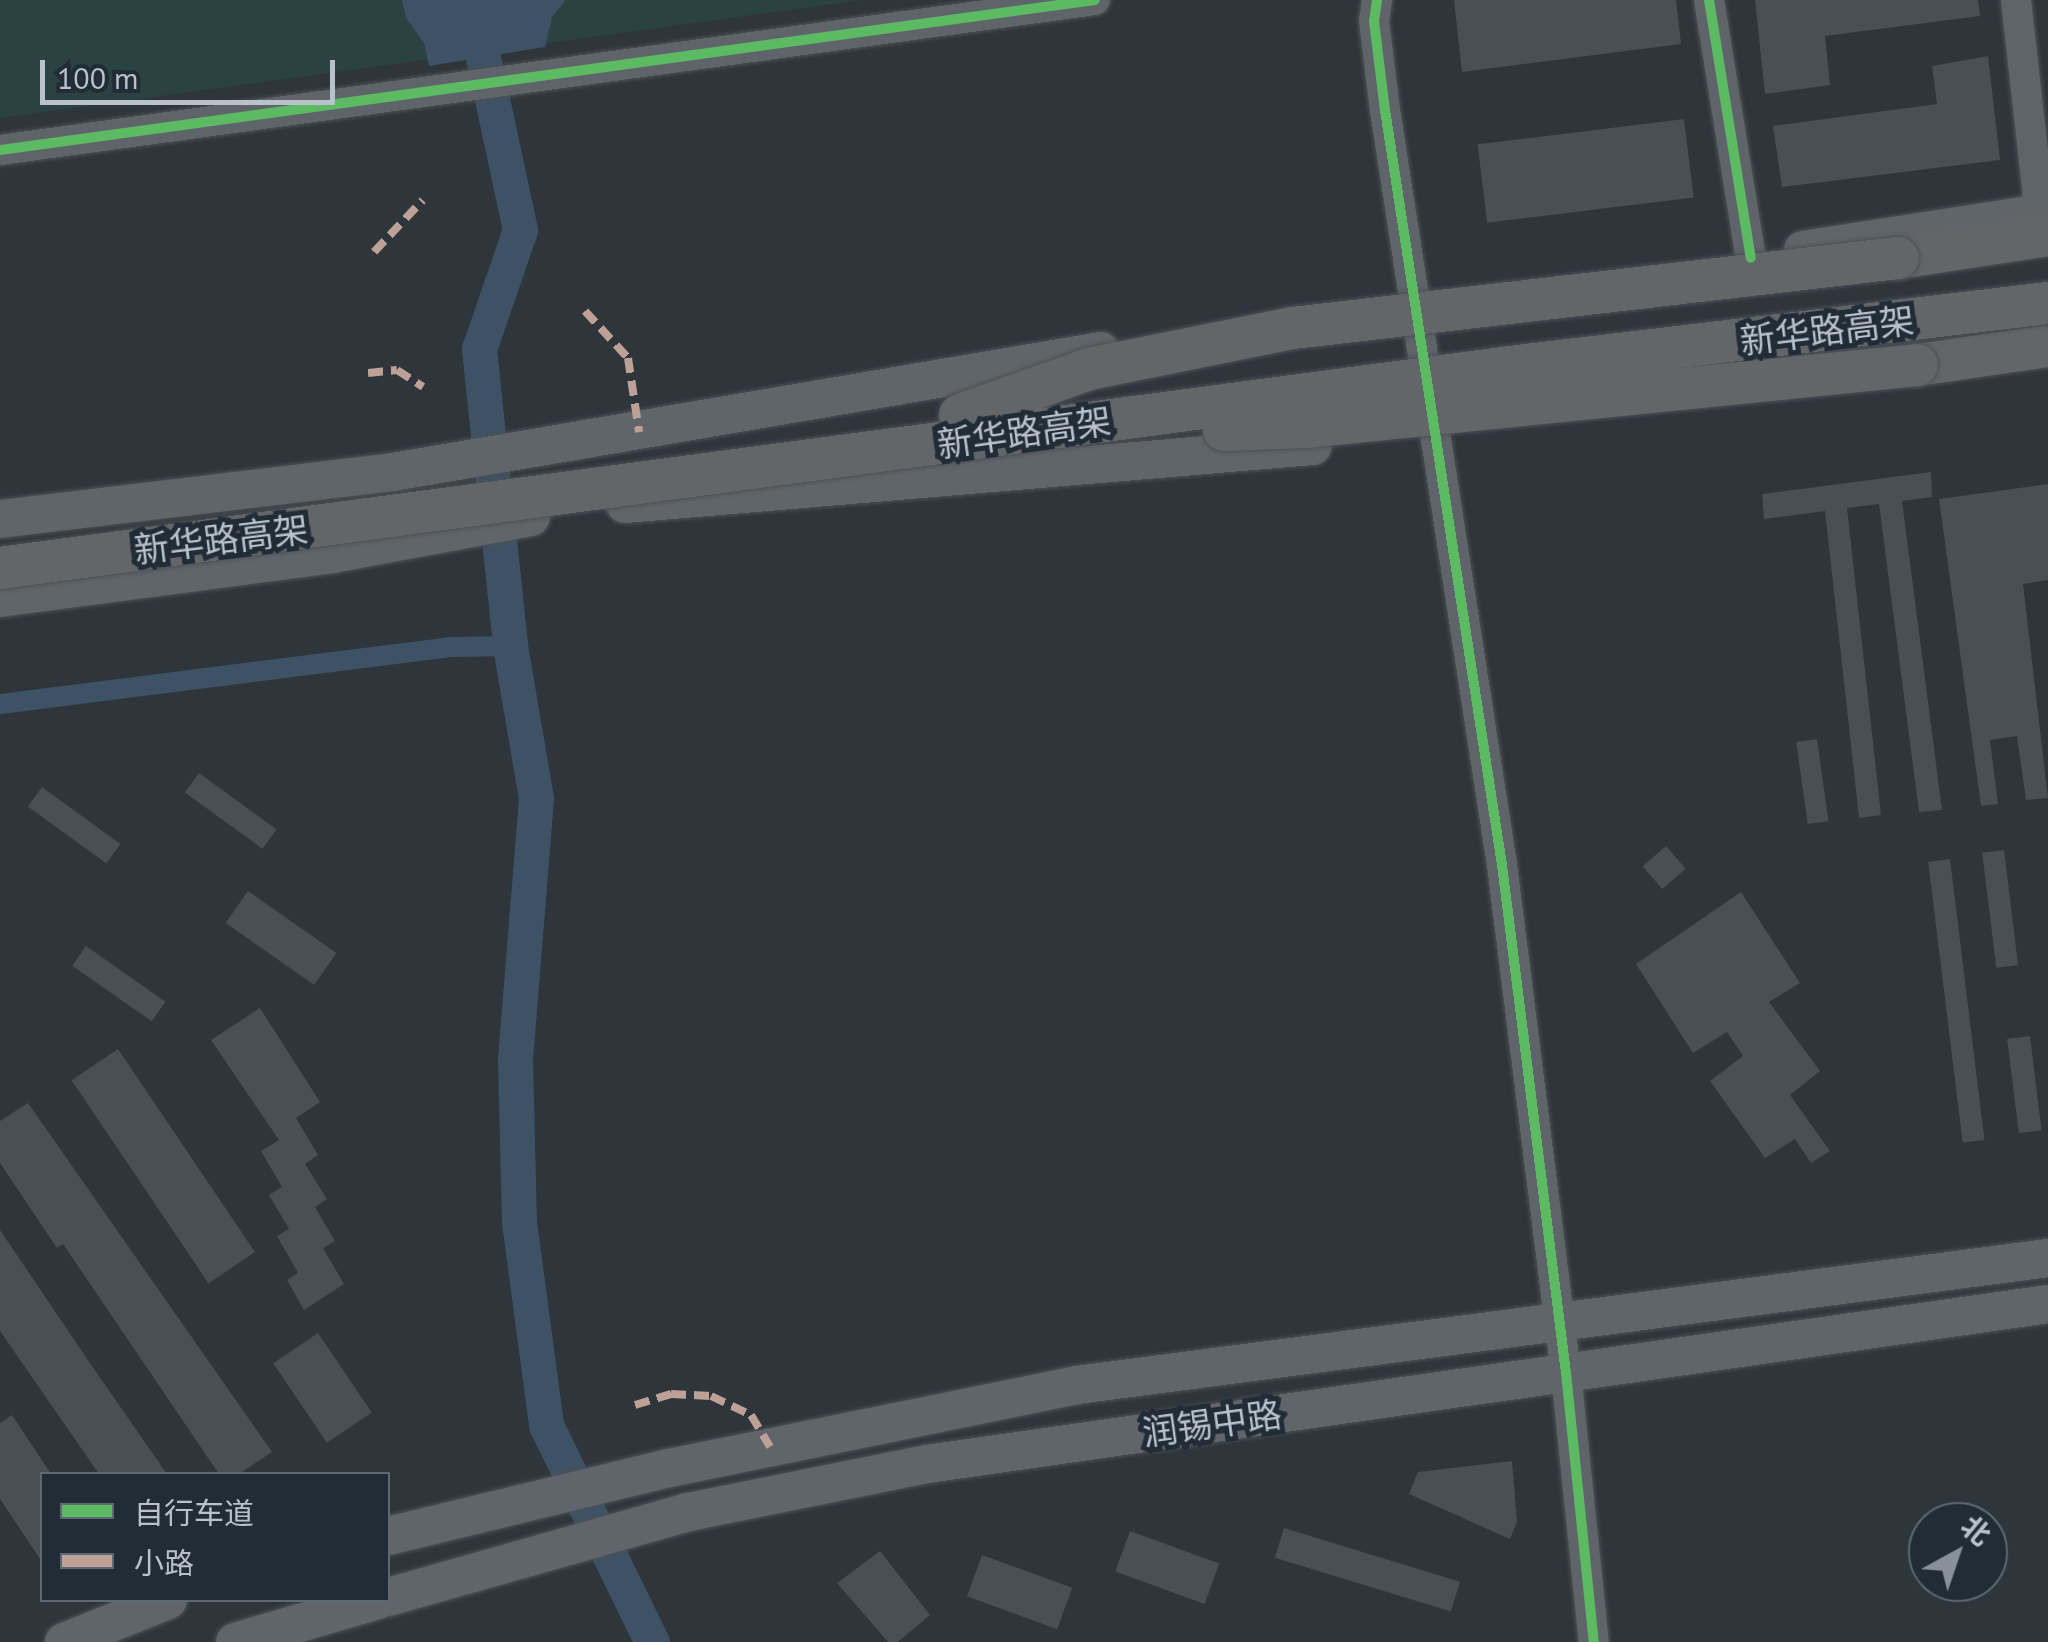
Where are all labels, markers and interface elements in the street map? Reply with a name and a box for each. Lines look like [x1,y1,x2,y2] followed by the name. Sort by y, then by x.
[45,40,340,102] scale bar
[57,58,138,97] text: 100 m
[1738,298,1916,362] street label: 新华路高架
[934,399,1114,465] street label: 新华路高架
[132,507,310,571] street label: 新华路高架
[1140,1392,1284,1454] street label: 润锡中路
[40,1472,390,1602] legend
[134,1493,254,1532] text: 自行车道
[1908,1502,2008,1602] north arrow
[1954,1507,1999,1553] text: 北
[134,1543,194,1582] text: 小路

